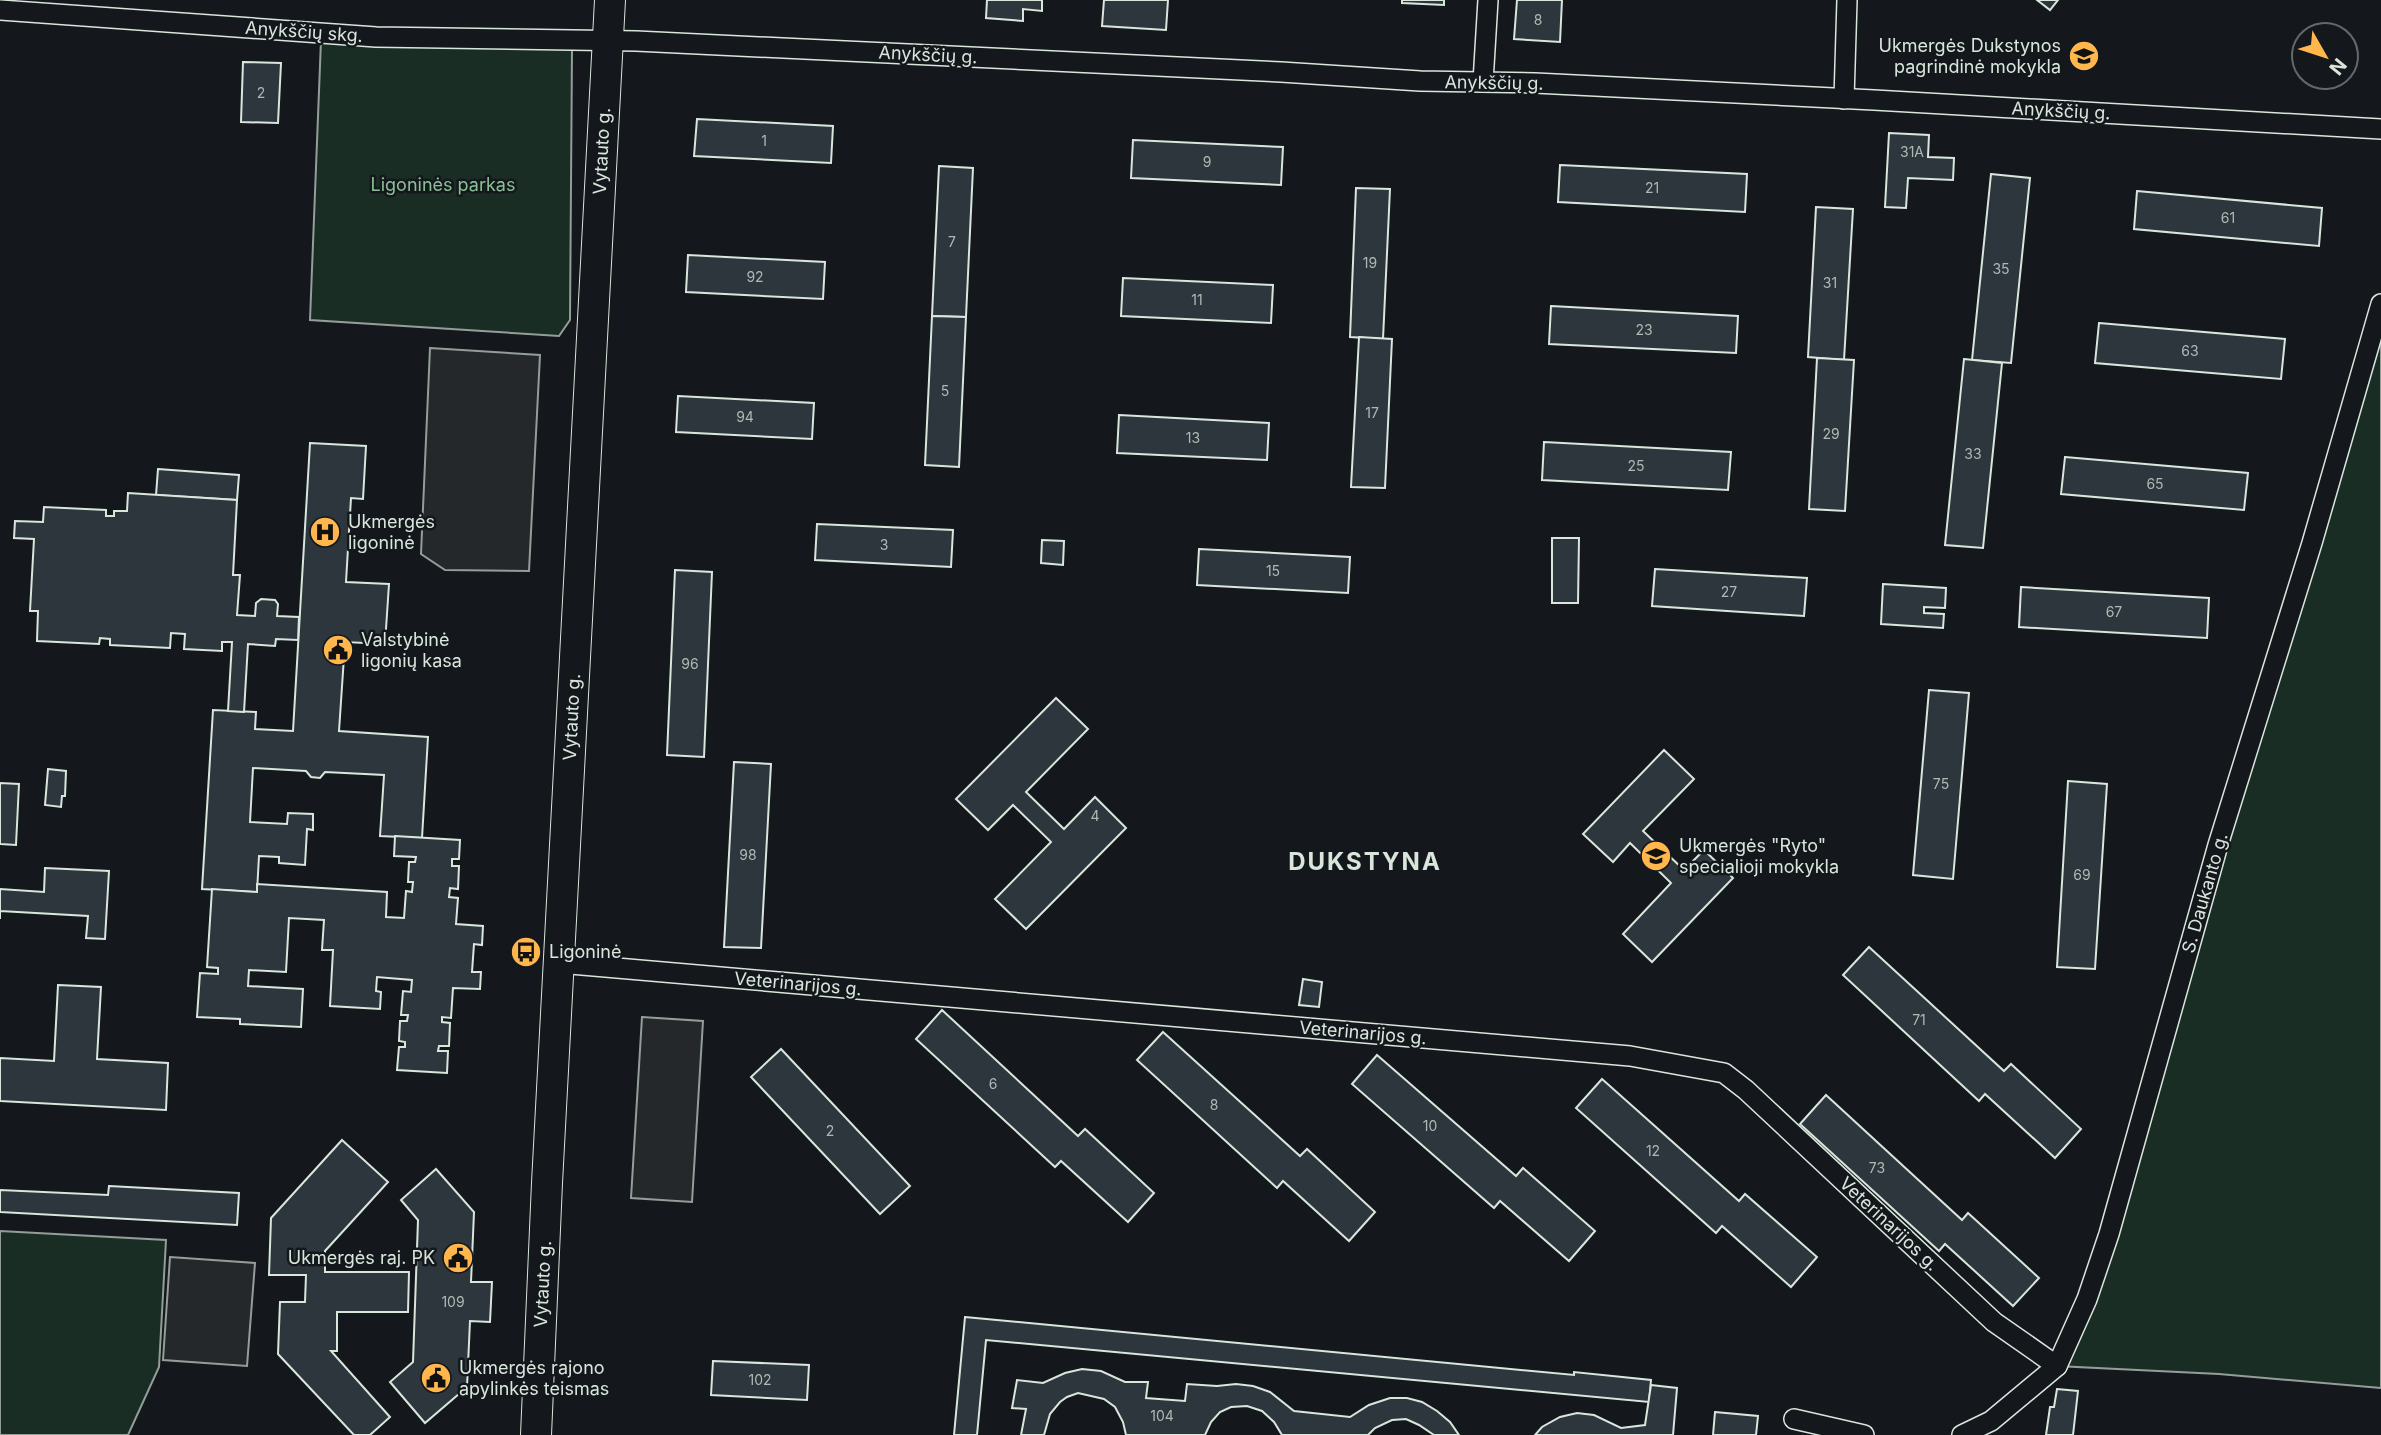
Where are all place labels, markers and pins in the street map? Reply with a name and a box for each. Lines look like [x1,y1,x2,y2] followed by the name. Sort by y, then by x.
[1879,35,2061,77] place label: Ukmergės Dukstynos pagrindinė mokykla
[2067,39,2101,73] school or university icon: Ukmergės Dukstynos pagrindinė mokykla
[348,511,435,553] place label: Ukmergės ligoninė
[308,515,342,549] hospital icon: Ukmergės ligoninė
[361,629,462,671] place label: Valstybinė ligonių kasa
[321,633,355,667] public building icon: Valstybinė ligonių kasa
[1679,835,1839,877] place label: Ukmergės "Ryto" specialioji mokykla
[1639,839,1673,873] school or university icon: Ukmergės "Ryto" specialioji mokykla
[509,935,543,969] bus stop icon: Ligoninė
[549,941,622,962] place label: Ligoninė
[441,1241,475,1275] public building icon: Ukmergės raj. PK
[288,1247,435,1268] place label: Ukmergės raj. PK
[459,1357,609,1399] place label: Ukmergės rajono apylinkės teismas
[419,1361,453,1395] public building icon: Ukmergės rajono apylinkės teismas

